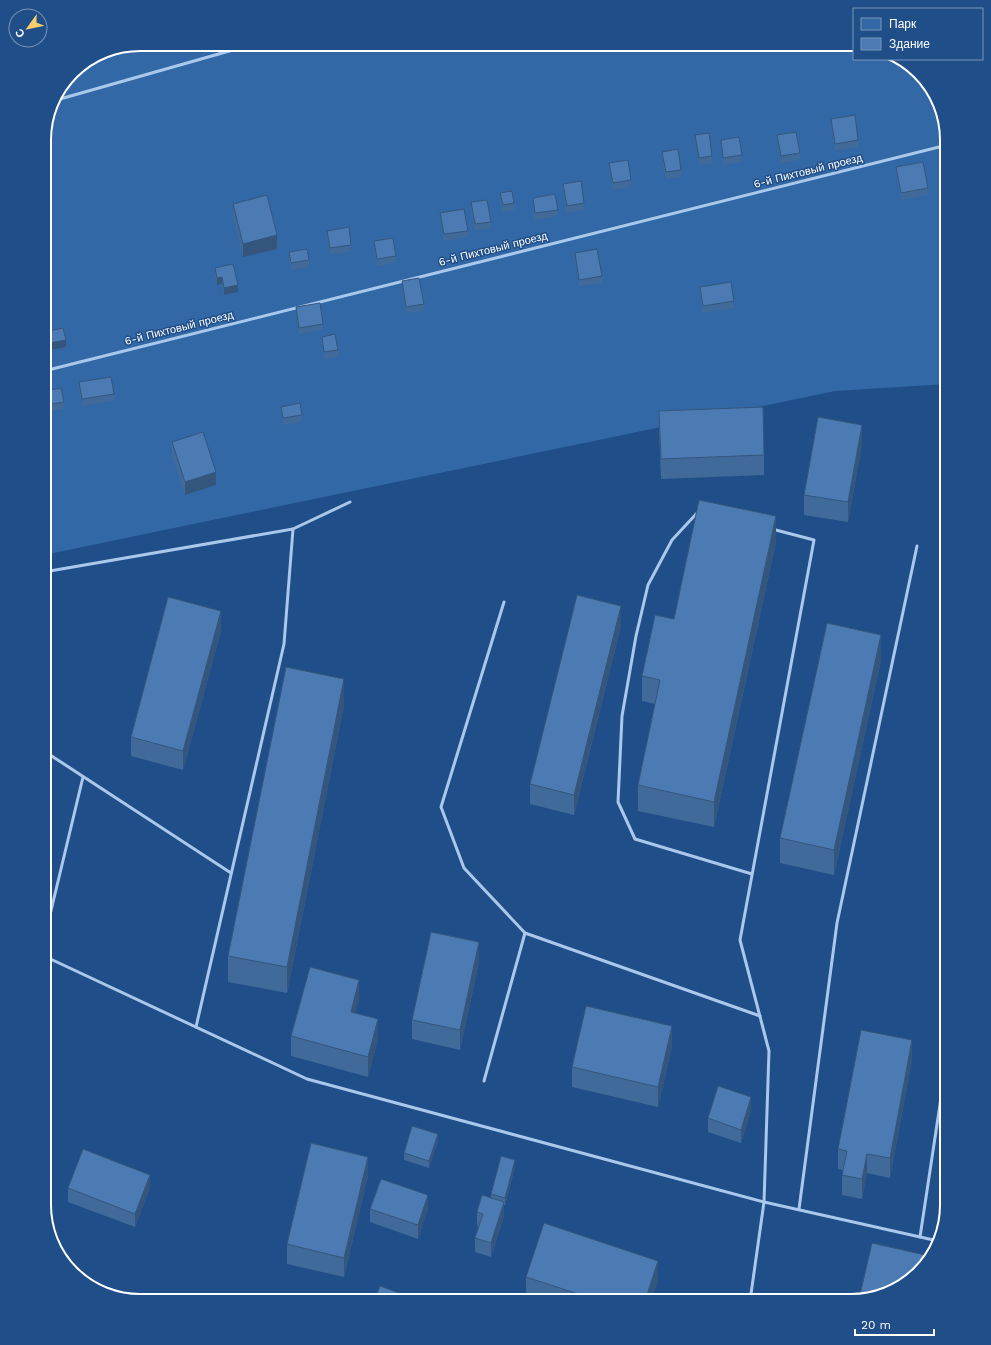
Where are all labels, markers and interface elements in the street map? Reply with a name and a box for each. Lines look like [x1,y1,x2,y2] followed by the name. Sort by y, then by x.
[8,8,48,48] north arrow
[853,8,983,60] legend
[889,17,917,31] text: Парк
[12,26,28,40] text: С
[889,37,930,51] text: Здание
[752,151,864,191] street label: 6-й Пихтовый проезд
[437,229,549,269] street label: 6-й Пихтовый проезд
[123,308,235,348] street label: 6-й Пихтовый проезд
[855,1311,934,1337] scale bar
[861,1318,891,1332] text: 20 m

